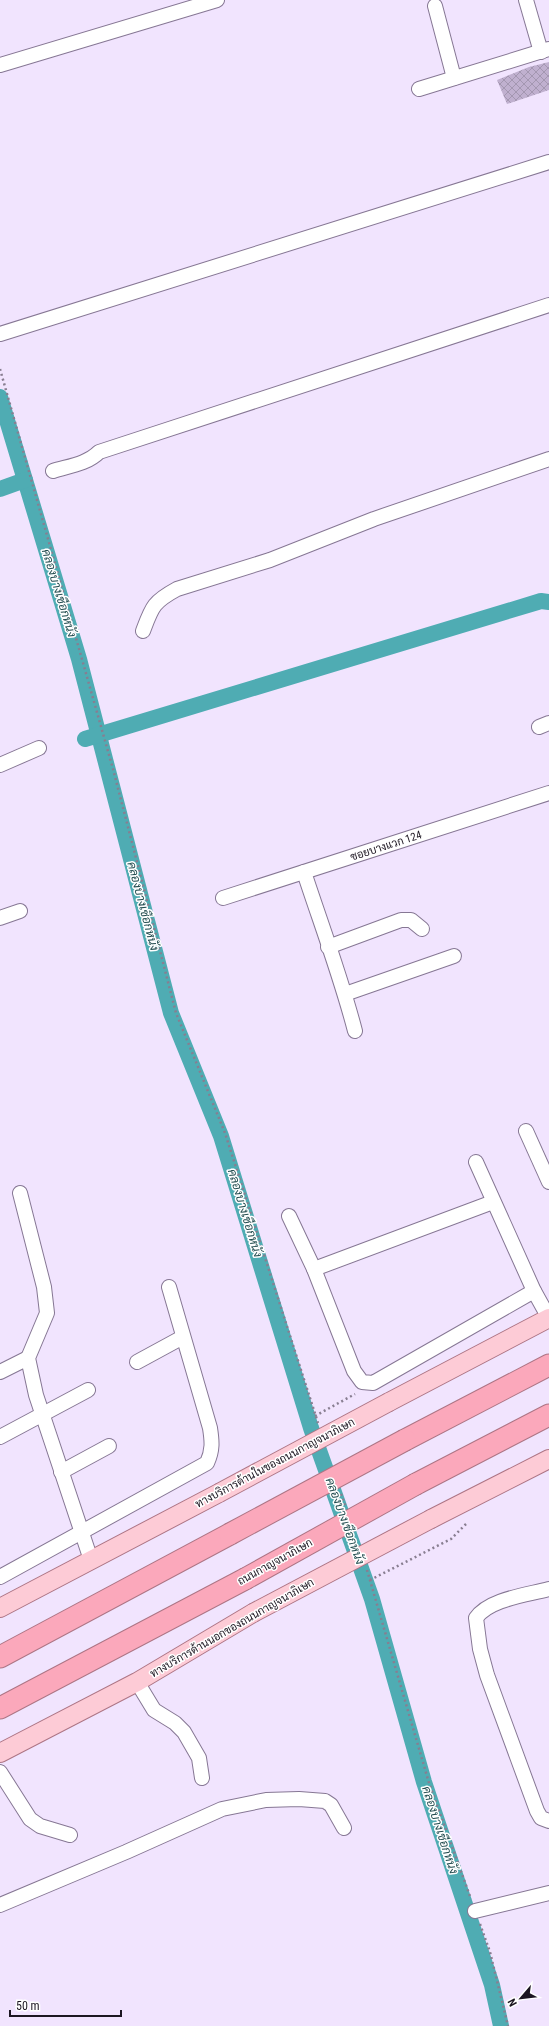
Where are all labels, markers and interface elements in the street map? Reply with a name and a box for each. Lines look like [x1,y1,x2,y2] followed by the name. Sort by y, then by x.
[39,547,80,639] water label: คลองบางเชือกหนัง
[349,828,424,864] street label: ซอยบางแวก 124
[124,860,163,952] water label: คลองบางเชือกหนัง
[225,1167,266,1259] water label: คลองบางเชือกหนัง
[192,1414,357,1511] street label: ทางบริการด้านในของถนนกาญจนาภิเษก
[323,1475,368,1567] water label: คลองบางเชือกหนัง
[235,1536,315,1588] street label: ถนนกาญจนาภิเษก
[147,1575,316,1680] street label: ทางบริการด้านนอกของถนนกาญจนาภิเษก
[419,1784,462,1876] water label: คลองบางเชือกหนัง
[501,1978,541,2018] north arrow
[10,1992,121,2018] scale bar
[505,1996,520,2008] text: N
[16,1999,40,2013] text: 50 m

